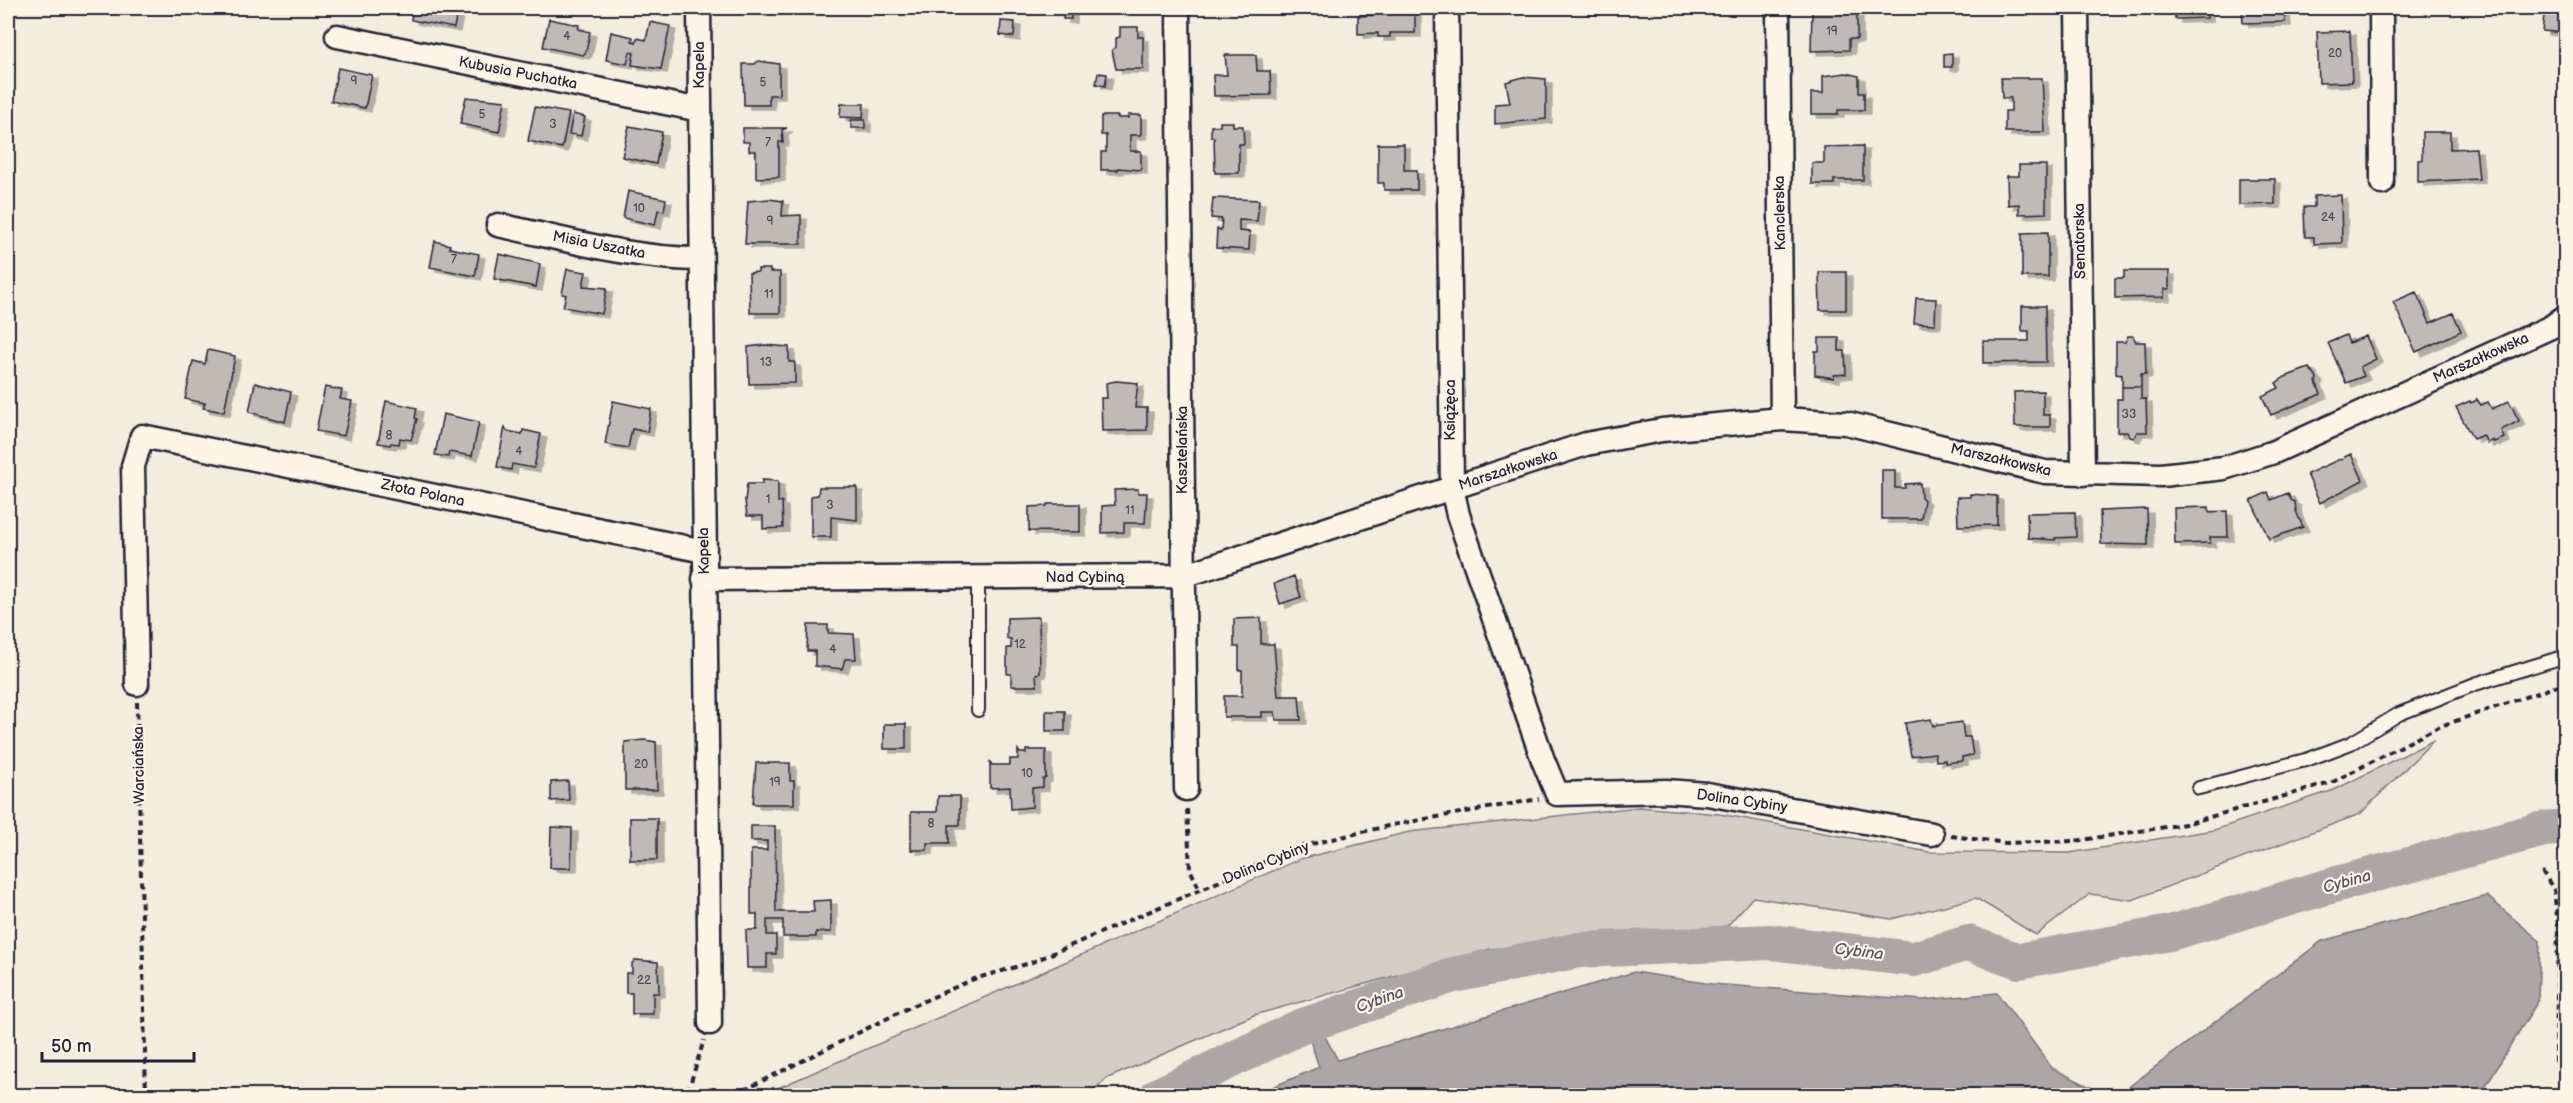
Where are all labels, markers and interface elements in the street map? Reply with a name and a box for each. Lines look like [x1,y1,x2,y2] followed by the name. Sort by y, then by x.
[1826,24,1838,39] house number: 19
[563,29,571,44] house number: 4
[690,41,709,89] street label: Kapela
[2328,46,2342,61] house number: 20
[457,52,579,94] street label: Kubusia Puchatka
[351,74,358,89] house number: 9
[760,75,767,90] house number: 5
[479,107,486,122] house number: 5
[549,117,557,132] house number: 3
[765,135,771,150] house number: 7
[1770,175,1790,251] street label: Kanclerska
[633,201,645,216] house number: 10
[2070,203,2090,279] street label: Senatorska
[2321,210,2336,225] house number: 24
[767,214,774,229] house number: 9
[551,227,647,263] street label: Misia Uszatka
[451,252,457,267] house number: 7
[764,287,774,302] house number: 11
[2430,328,2532,388] street label: Marszałkowska
[760,355,772,370] house number: 13
[1441,379,1460,441] street label: Książęca
[1173,406,1192,494] street label: Kasztelańska
[2122,407,2136,422] house number: 33
[386,428,393,443] house number: 8
[1949,439,2053,481] street label: Marszałkowska
[515,444,523,459] house number: 4
[1456,445,1560,495] street label: Marszałkowska
[379,475,466,511] street label: Złota Polana
[766,492,770,507] house number: 1
[826,498,834,513] house number: 3
[1125,503,1135,518] house number: 11
[694,527,714,575] street label: Kapela
[1046,568,1125,587] street label: Nad Cybiną
[1014,637,1026,652] house number: 12
[829,642,837,657] house number: 4
[129,726,149,804] street label: Warciańska
[634,757,648,772] house number: 20
[1021,766,1033,781] house number: 10
[769,775,781,790] house number: 19
[1695,785,1789,817] street label: Dolina Cybiny
[928,816,935,831] house number: 8
[1220,837,1312,889] street label: Dolina Cybiny
[2321,866,2373,898] water label: Cybina
[1833,940,1885,964] water label: Cybina
[637,973,651,988] house number: 22
[1354,983,1406,1017] water label: Cybina
[42,1025,194,1063] scale bar
[51,1036,92,1057] text: 50 m

